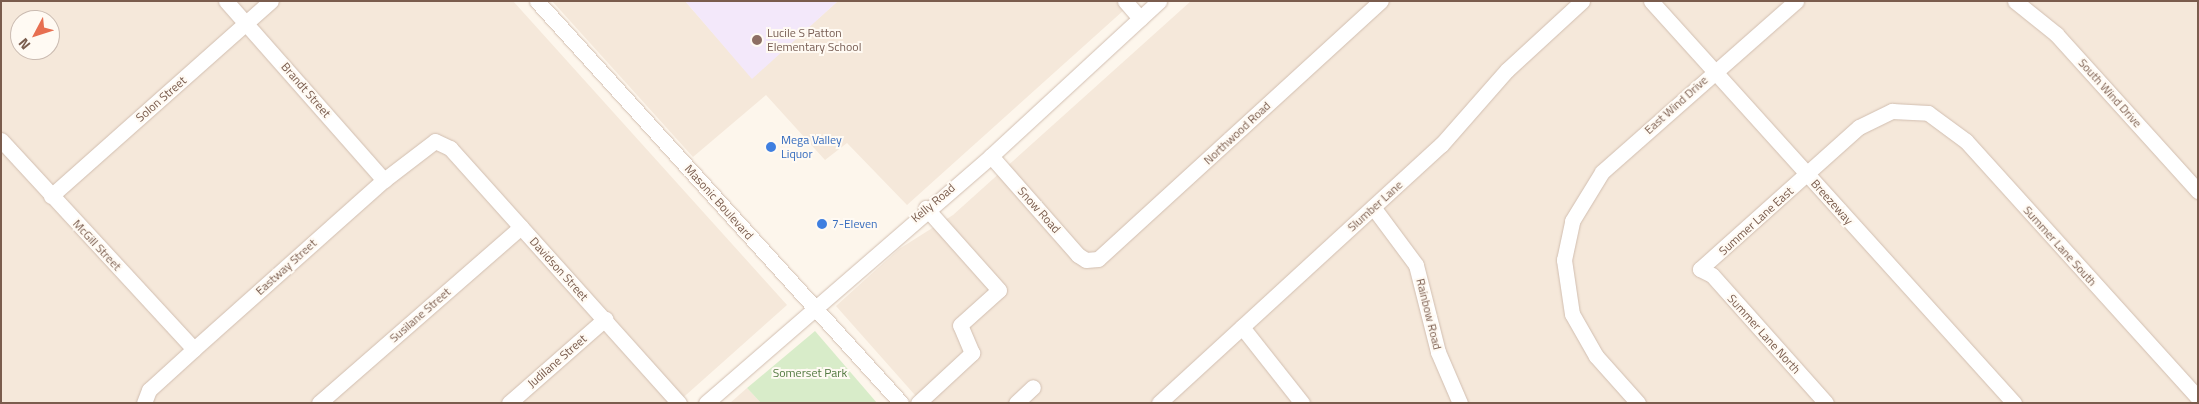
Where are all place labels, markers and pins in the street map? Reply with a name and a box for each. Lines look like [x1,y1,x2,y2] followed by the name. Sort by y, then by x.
[767,26,861,54] place label: Lucile S Patton Elementary School
[751,34,763,46] marker: Lucile S Patton Elementary School
[781,133,842,161] place label: Mega Valley Liquor
[765,141,777,153] marker: Mega Valley Liquor
[832,217,878,231] place label: 7-Eleven
[816,218,828,230] marker: 7-Eleven

